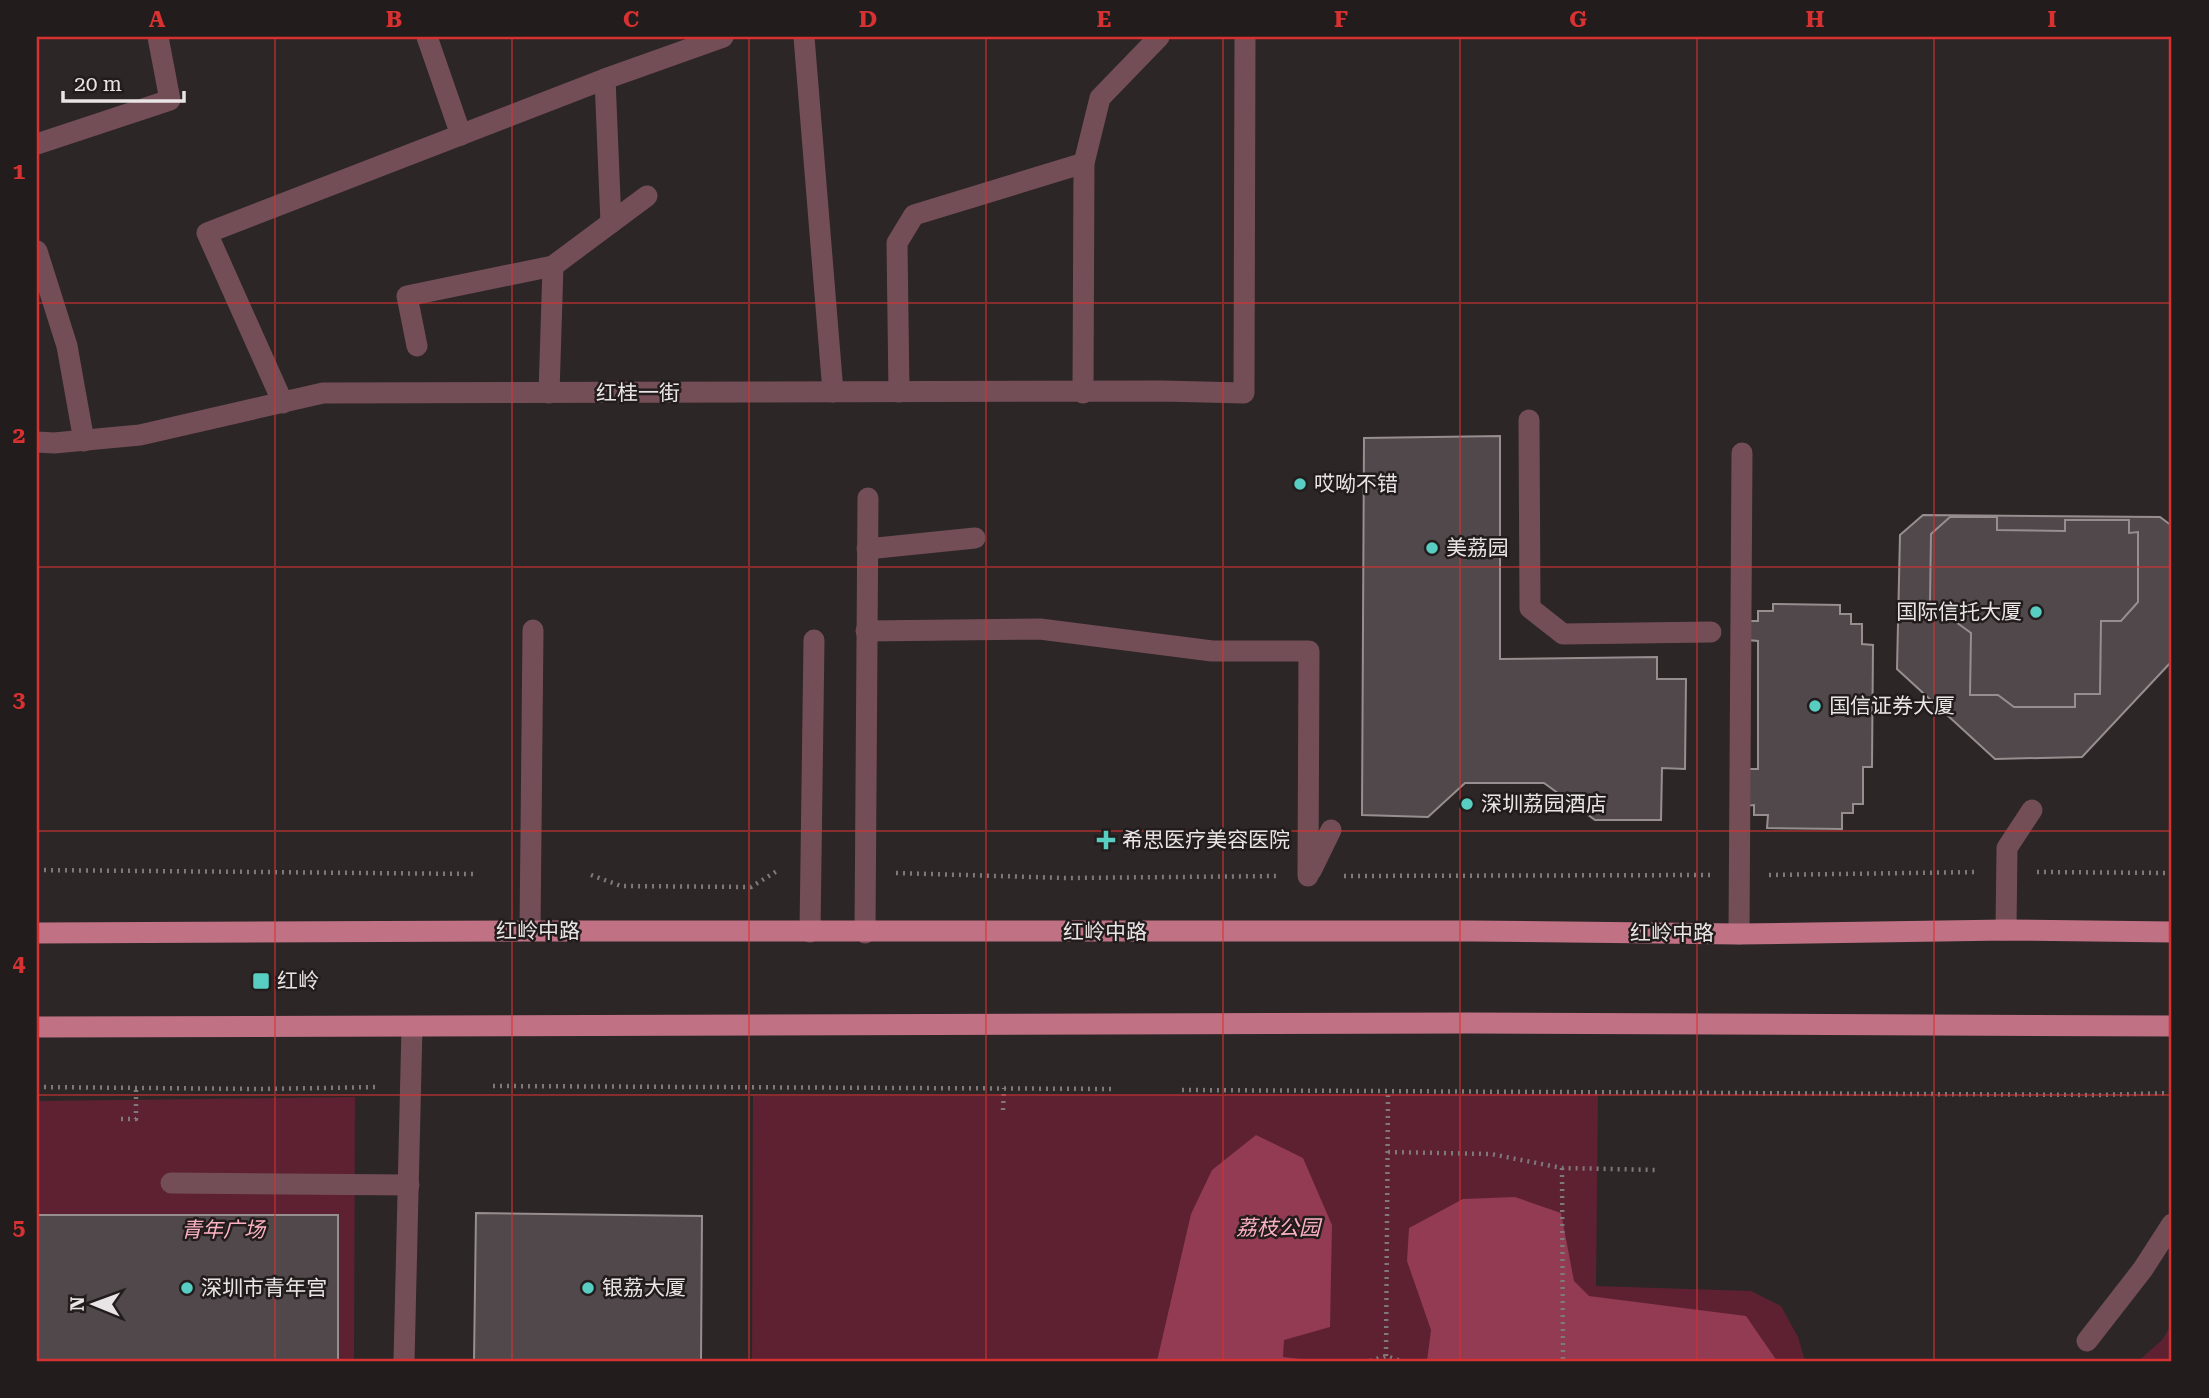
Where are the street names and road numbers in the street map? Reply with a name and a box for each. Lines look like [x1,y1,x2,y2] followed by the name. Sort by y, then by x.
[596,381,680,405] street label: 红桂一街
[496,919,580,943] street label: 红岭中路
[1063,920,1147,944] street label: 红岭中路
[1630,921,1714,945] street label: 红岭中路

